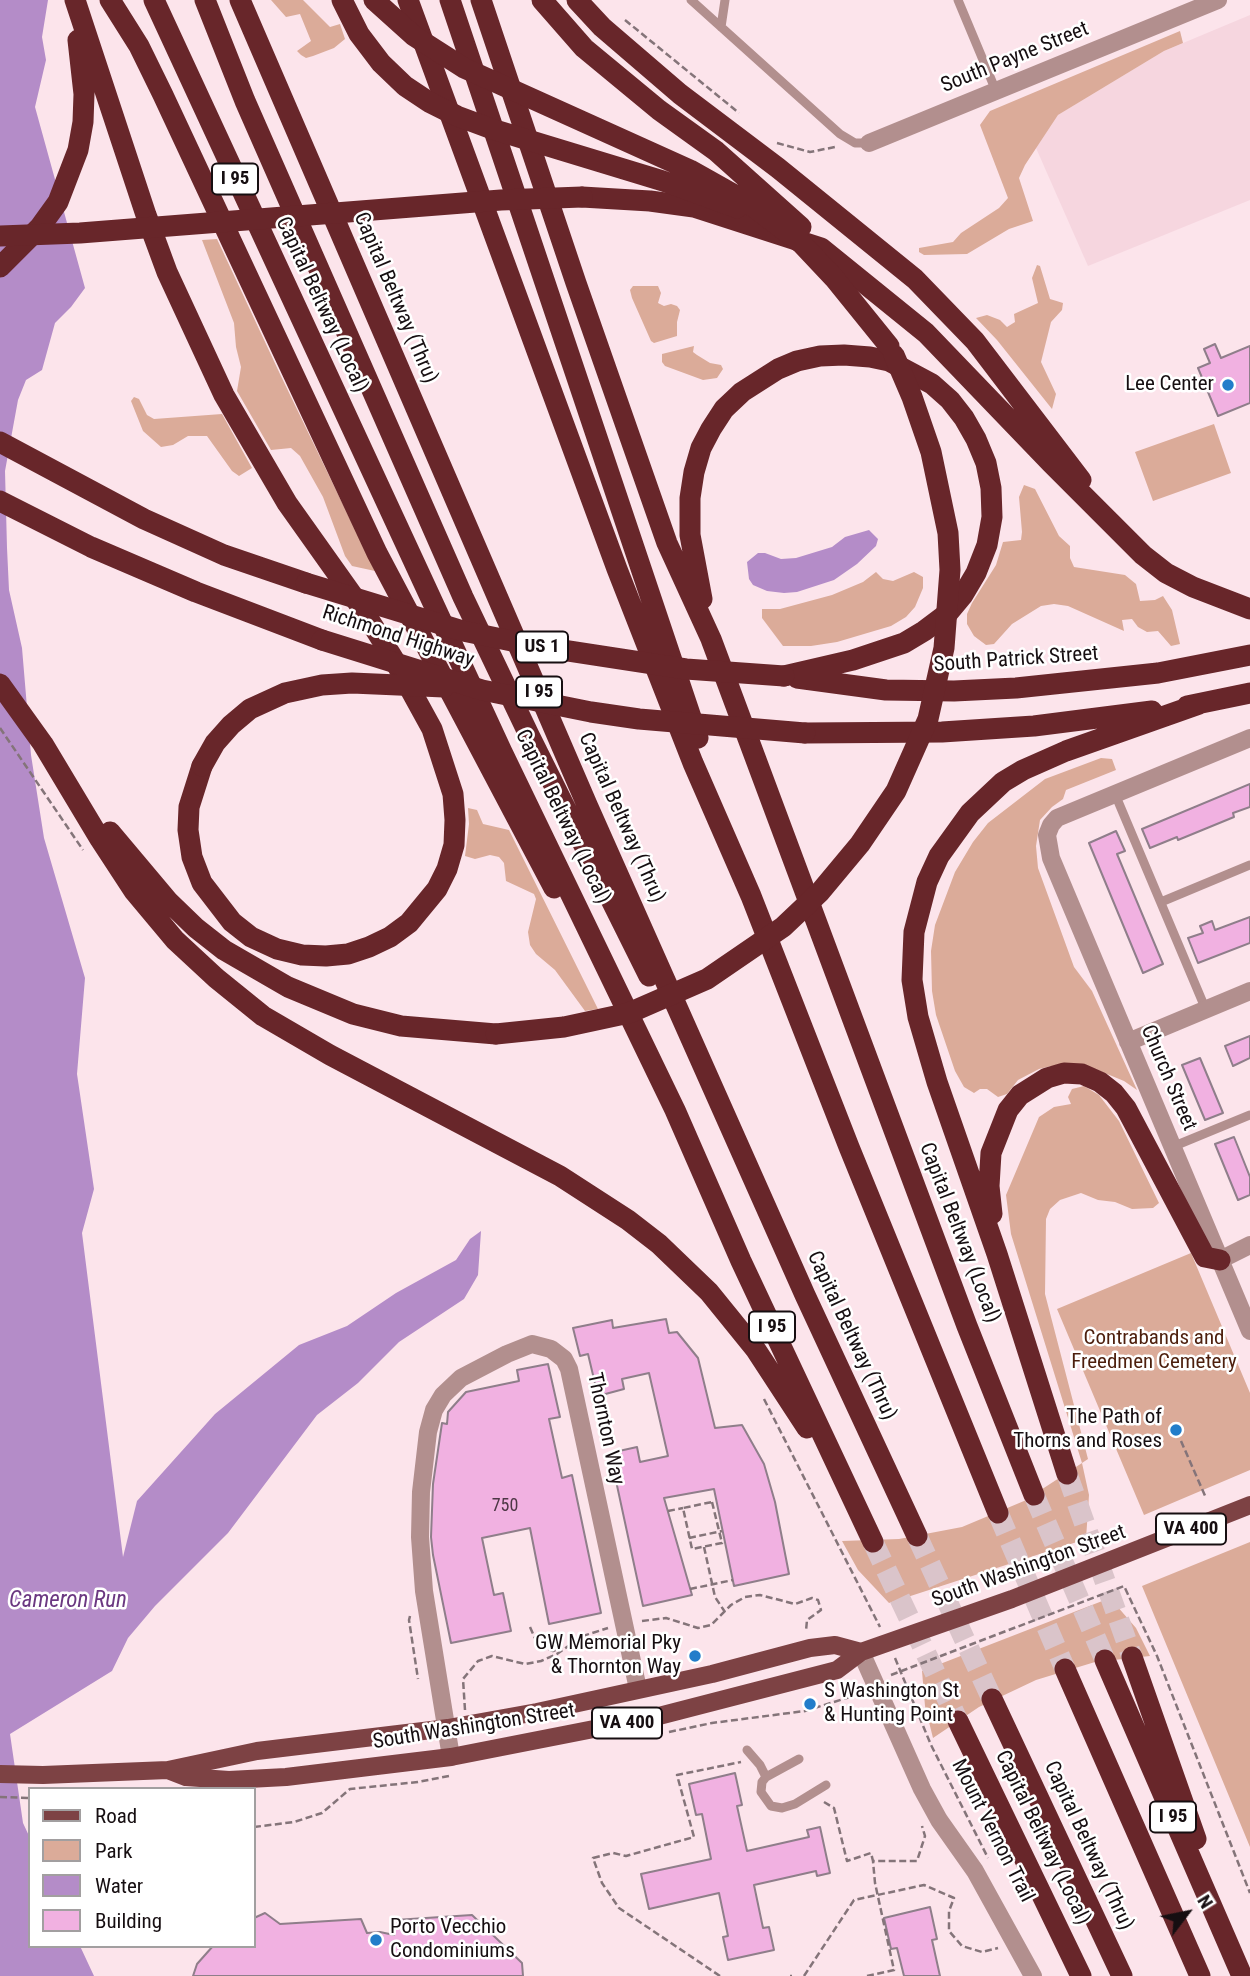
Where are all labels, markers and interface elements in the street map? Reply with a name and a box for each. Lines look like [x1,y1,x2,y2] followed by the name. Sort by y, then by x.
[938,17,1092,99] street label: South Payne Street
[212,164,258,195] road number: I 95
[348,209,442,387] street label: Capital Beltway (Thru)
[269,213,373,397] street label: Capital Beltway (Local)
[1125,372,1214,398] place label: Lee Center
[1220,377,1236,393] marker: Lee Center
[319,601,477,673] street label: Richmond Highway
[516,632,568,662] road number: US 1
[933,642,1099,678] street label: South Patrick Street
[516,677,562,708] road number: I 95
[509,726,615,908] street label: Capital Beltway (Local)
[572,729,670,907] street label: Capital Beltway (Thru)
[1134,1021,1202,1135] street label: Church Street
[913,1139,1005,1327] street label: Capital Beltway (Local)
[801,1248,901,1424] street label: Capital Beltway (Thru)
[749,1312,795,1343] road number: I 95
[1071,1326,1237,1376] park label: Contrabands and Freedmen Cemetery
[581,1371,629,1487] street label: Thornton Way
[1013,1405,1162,1455] place label: The Path of Thorns and Roses
[1168,1422,1184,1438] marker: The Path of Thorns and Roses
[492,1495,518,1517] house number: 750
[1156,1513,1226,1544] road number: VA 400
[929,1520,1129,1614] street label: South Washington Street
[9,1587,127,1615] water label: Cameron Run
[535,1631,681,1681] place label: GW Memorial Pky & Thornton Way
[687,1648,703,1664] marker: GW Memorial Pky & Thornton Way
[824,1679,959,1729] place label: S Washington St & Hunting Point
[802,1696,818,1712] marker: S Washington St & Hunting Point
[371,1699,577,1755] street label: South Washington Street
[592,1708,662,1738] road number: VA 400
[989,1747,1095,1929] street label: Capital Beltway (Local)
[945,1755,1039,1907] street label: Mount Vernon Trail
[1038,1758,1138,1934] street label: Capital Beltway (Thru)
[28,1787,256,1948] legend
[1150,1801,1196,1832] road number: I 95
[95,1804,137,1828] text: Road
[95,1839,132,1863] text: Park
[95,1874,143,1898] text: Water
[1152,1878,1222,1948] north arrow
[1192,1891,1218,1913] text: N
[95,1909,162,1933] text: Building
[390,1915,515,1965] place label: Porto Vecchio Condominiums
[368,1932,384,1948] marker: Porto Vecchio Condominiums

